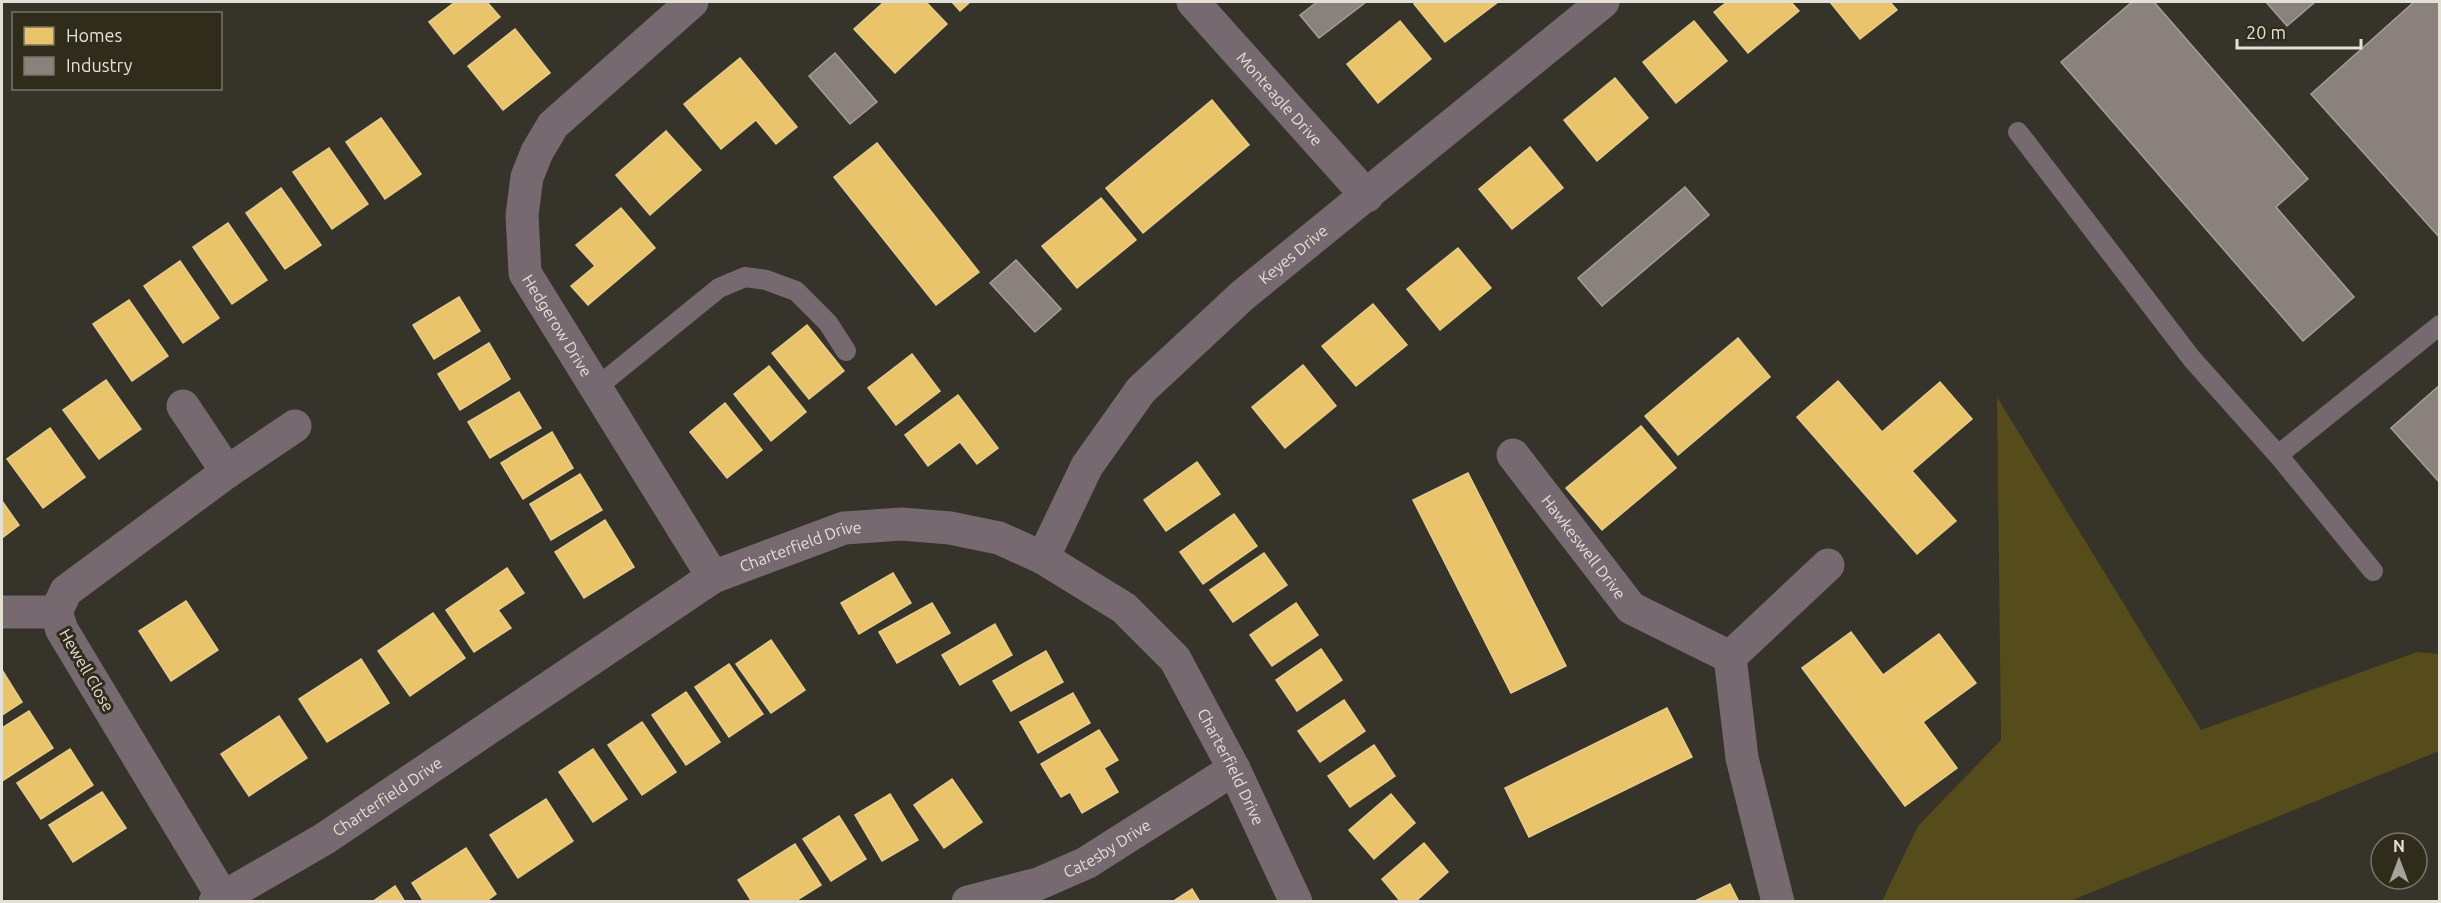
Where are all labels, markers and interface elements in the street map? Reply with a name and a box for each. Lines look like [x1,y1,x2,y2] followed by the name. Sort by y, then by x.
[12,12,222,90] legend
[2237,12,2362,50] scale bar
[2246,22,2286,42] text: 20 m
[66,25,123,45] text: Homes
[1233,48,1326,149] street label: Monteagle Drive
[66,55,133,75] text: Industry
[1255,221,1331,288] street label: Keyes Drive
[519,271,596,380] street label: Hedgerow Drive
[1538,491,1630,602] street label: Hawkeswell Drive
[737,518,862,575] street label: Charterfield Drive
[56,625,118,715] street label: Hewell Close
[1194,705,1268,828] street label: Charterfield Drive
[329,753,445,840] street label: Charterfield Drive
[1060,815,1154,881] street label: Catesby Drive
[2369,831,2429,891] north arrow
[2393,837,2405,855] text: N

